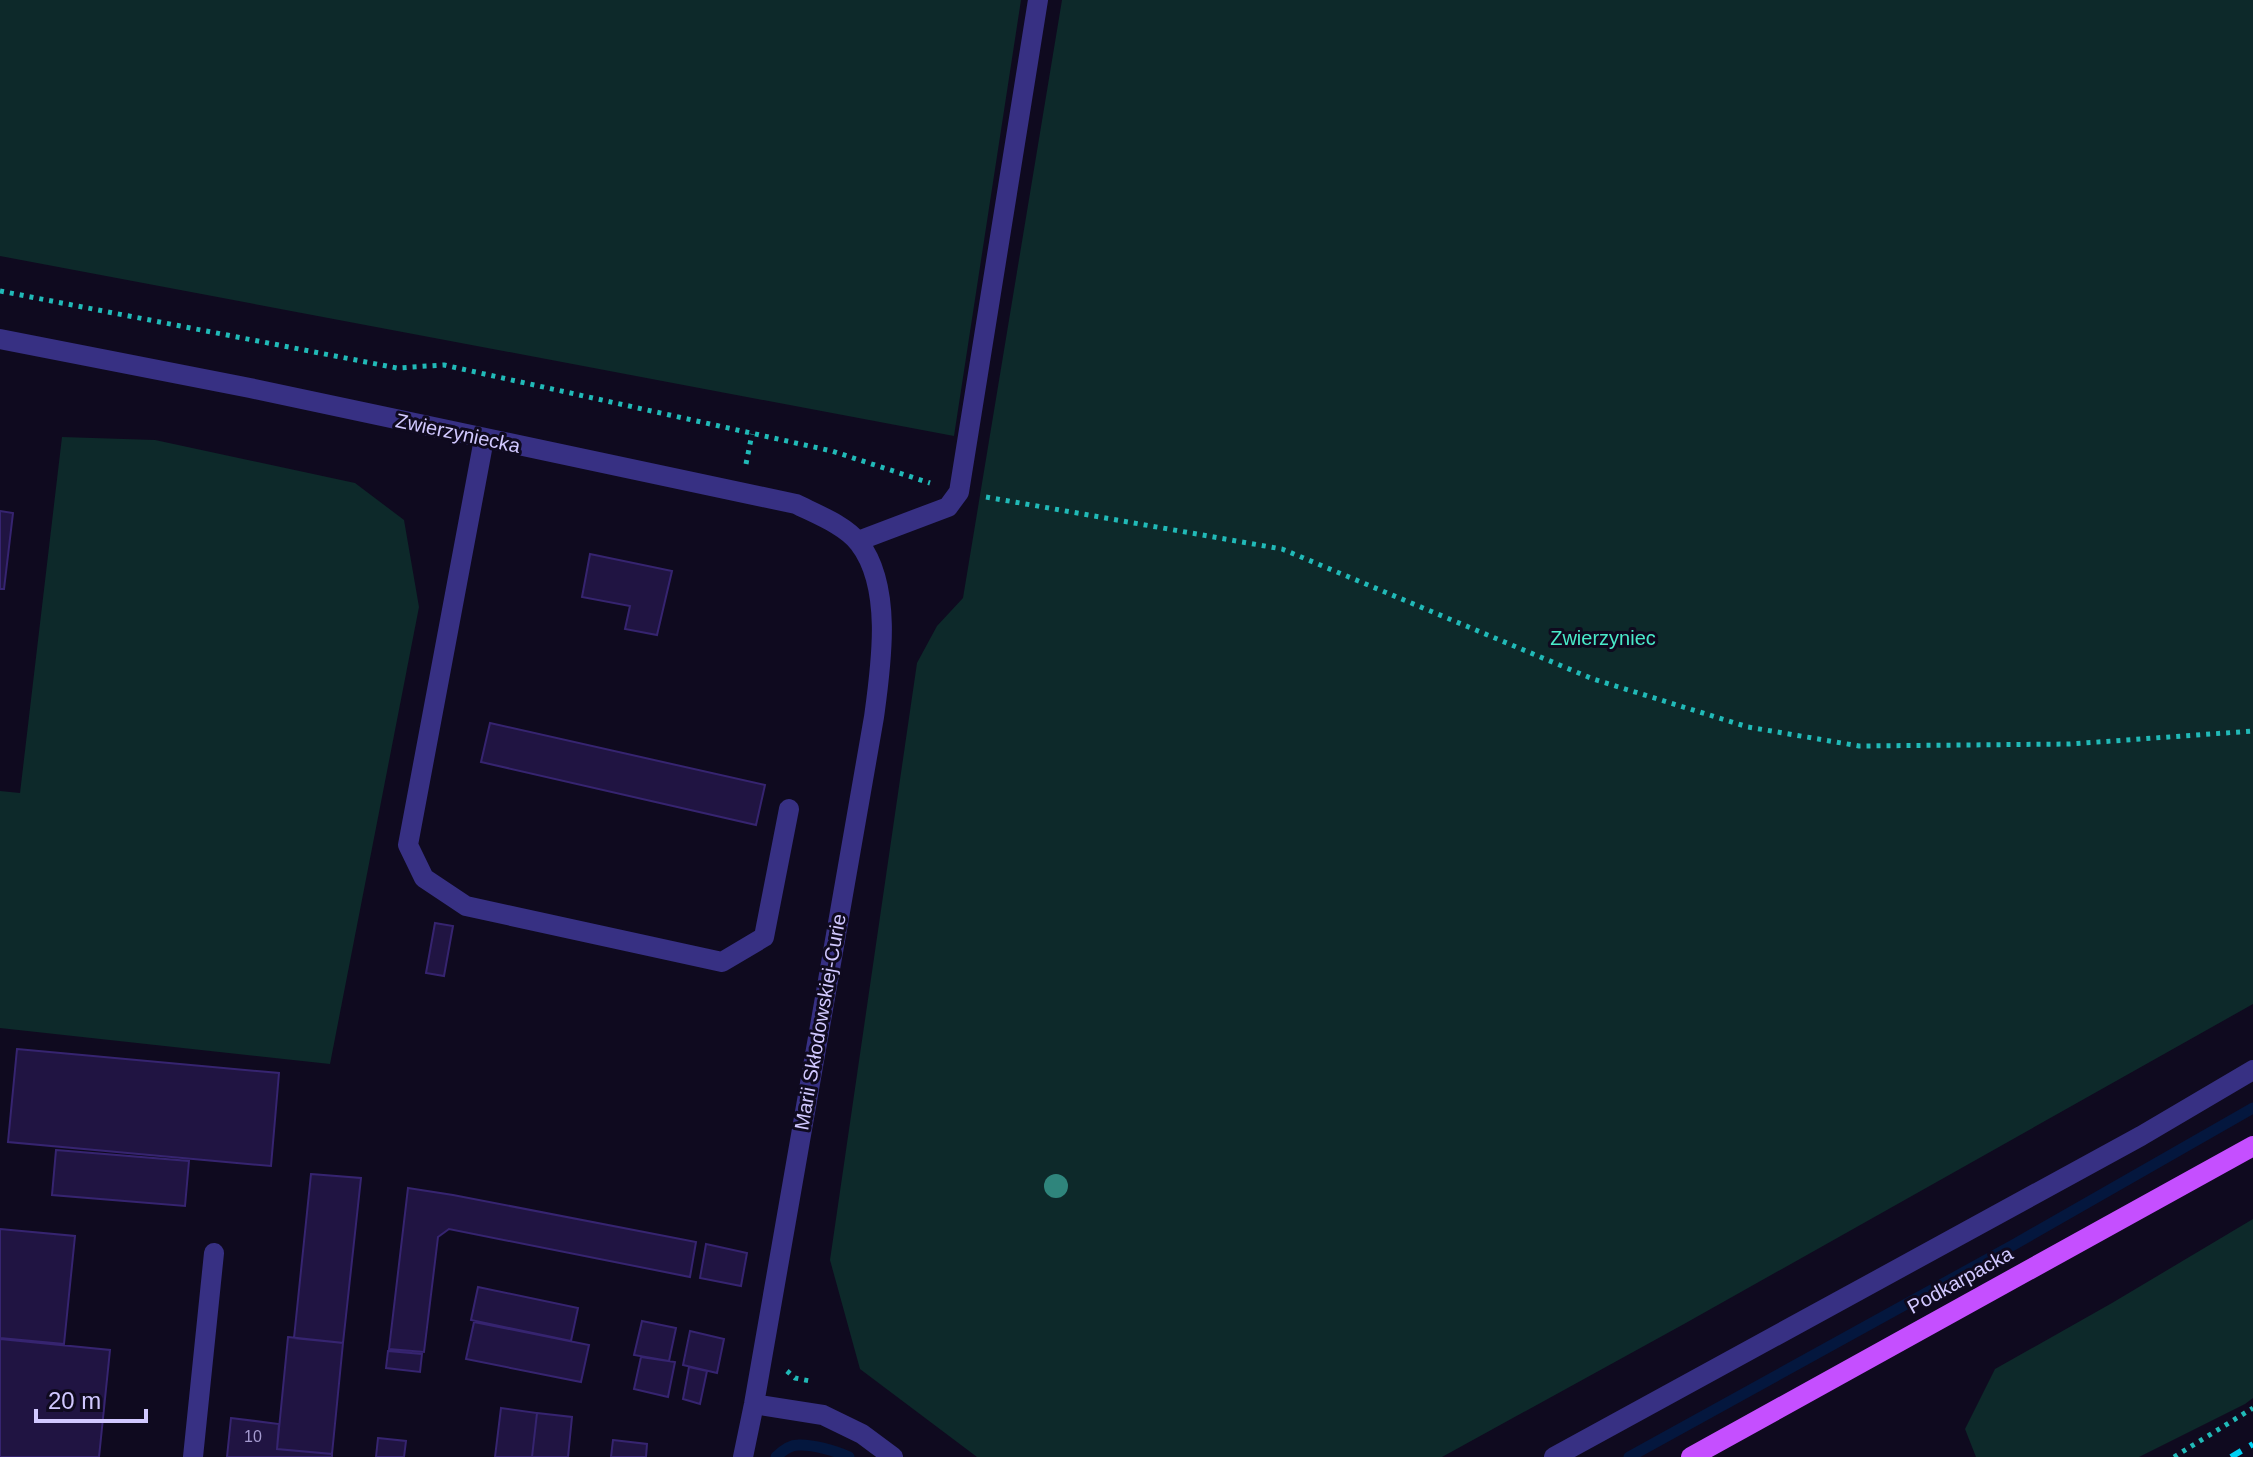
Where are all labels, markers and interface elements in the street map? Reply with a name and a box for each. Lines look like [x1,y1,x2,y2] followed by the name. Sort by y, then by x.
[394,409,523,457] street label: Zwierzyniecka
[1550,627,1656,649] park label: Zwierzyniec
[790,912,850,1132] street label: Marii Skłodowskiej-Curie
[1904,1242,2017,1318] street label: Podkarpacka
[36,1373,146,1423] scale bar
[48,1387,101,1414] text: 20 m
[244,1428,262,1445] house number: 10

